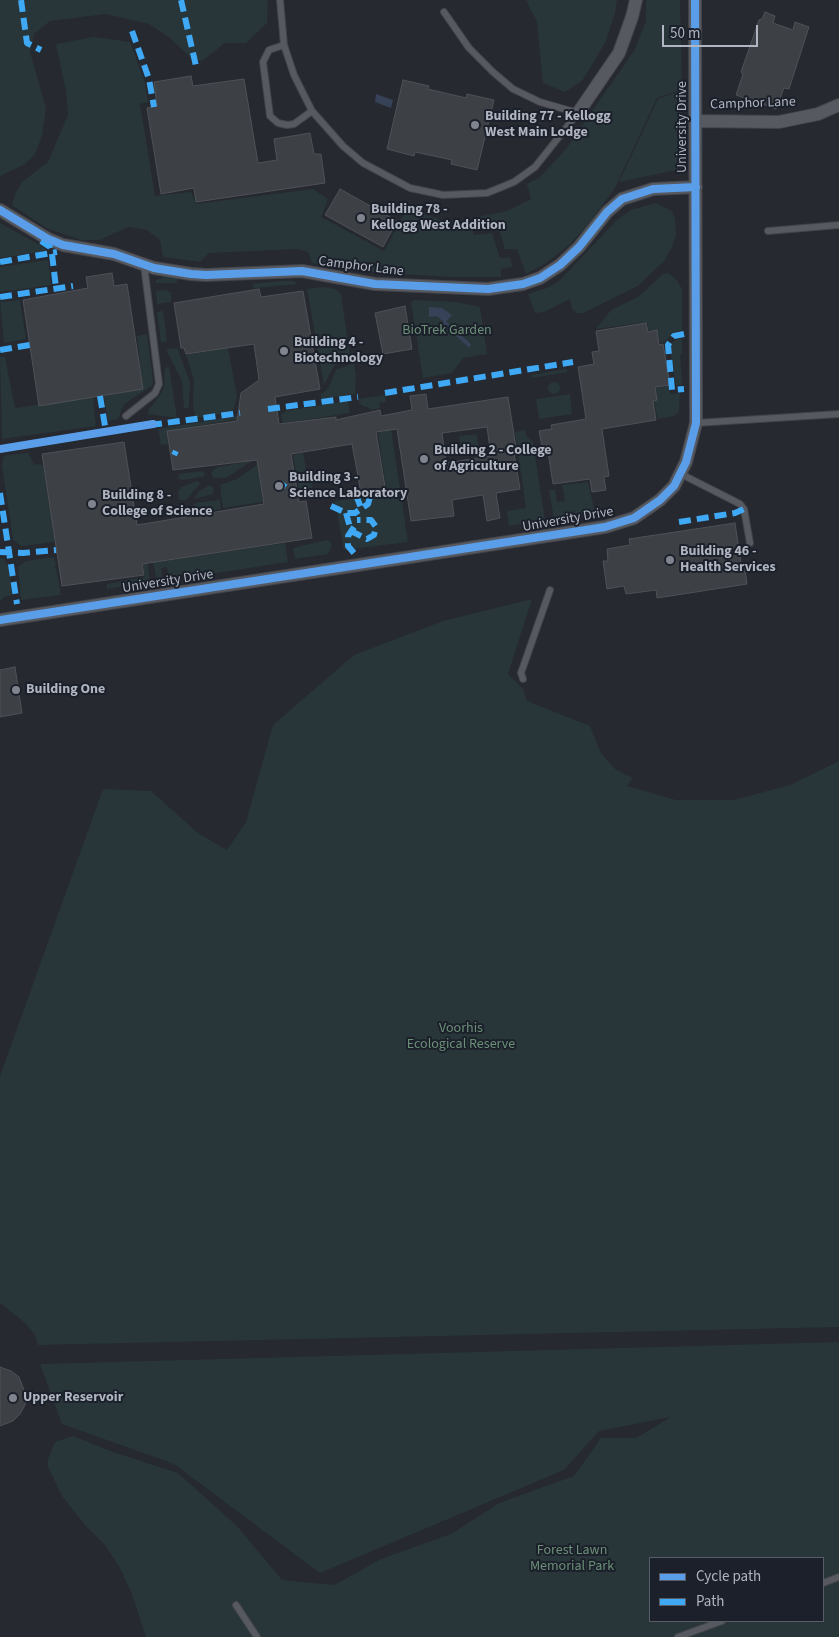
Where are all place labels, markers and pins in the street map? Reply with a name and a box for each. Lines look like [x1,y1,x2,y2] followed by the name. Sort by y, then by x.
[485,109,611,142] place label: Building 77 - Kellogg West Main Lodge
[469,119,481,131] marker: Building 77 - Kellogg West Main Lodge
[371,202,506,234] place label: Building 78 - Kellogg West Addition
[355,212,367,224] marker: Building 78 - Kellogg West Addition
[294,335,383,368] place label: Building 4 - Biotechnology
[278,345,290,357] marker: Building 4 - Biotechnology
[434,443,552,476] place label: Building 2 - College of Agriculture
[418,453,430,465] marker: Building 2 - College of Agriculture
[289,470,407,502] place label: Building 3 - Science Laboratory
[273,480,285,492] marker: Building 3 - Science Laboratory
[102,488,212,520] place label: Building 8 - College of Science
[86,498,98,510] marker: Building 8 - College of Science
[680,544,776,576] place label: Building 46 - Health Services
[664,554,676,566] marker: Building 46 - Health Services
[26,682,105,698] place label: Building One
[10,684,22,696] marker: Building One
[23,1390,123,1406] place label: Upper Reservoir
[7,1392,19,1404] marker: Upper Reservoir

